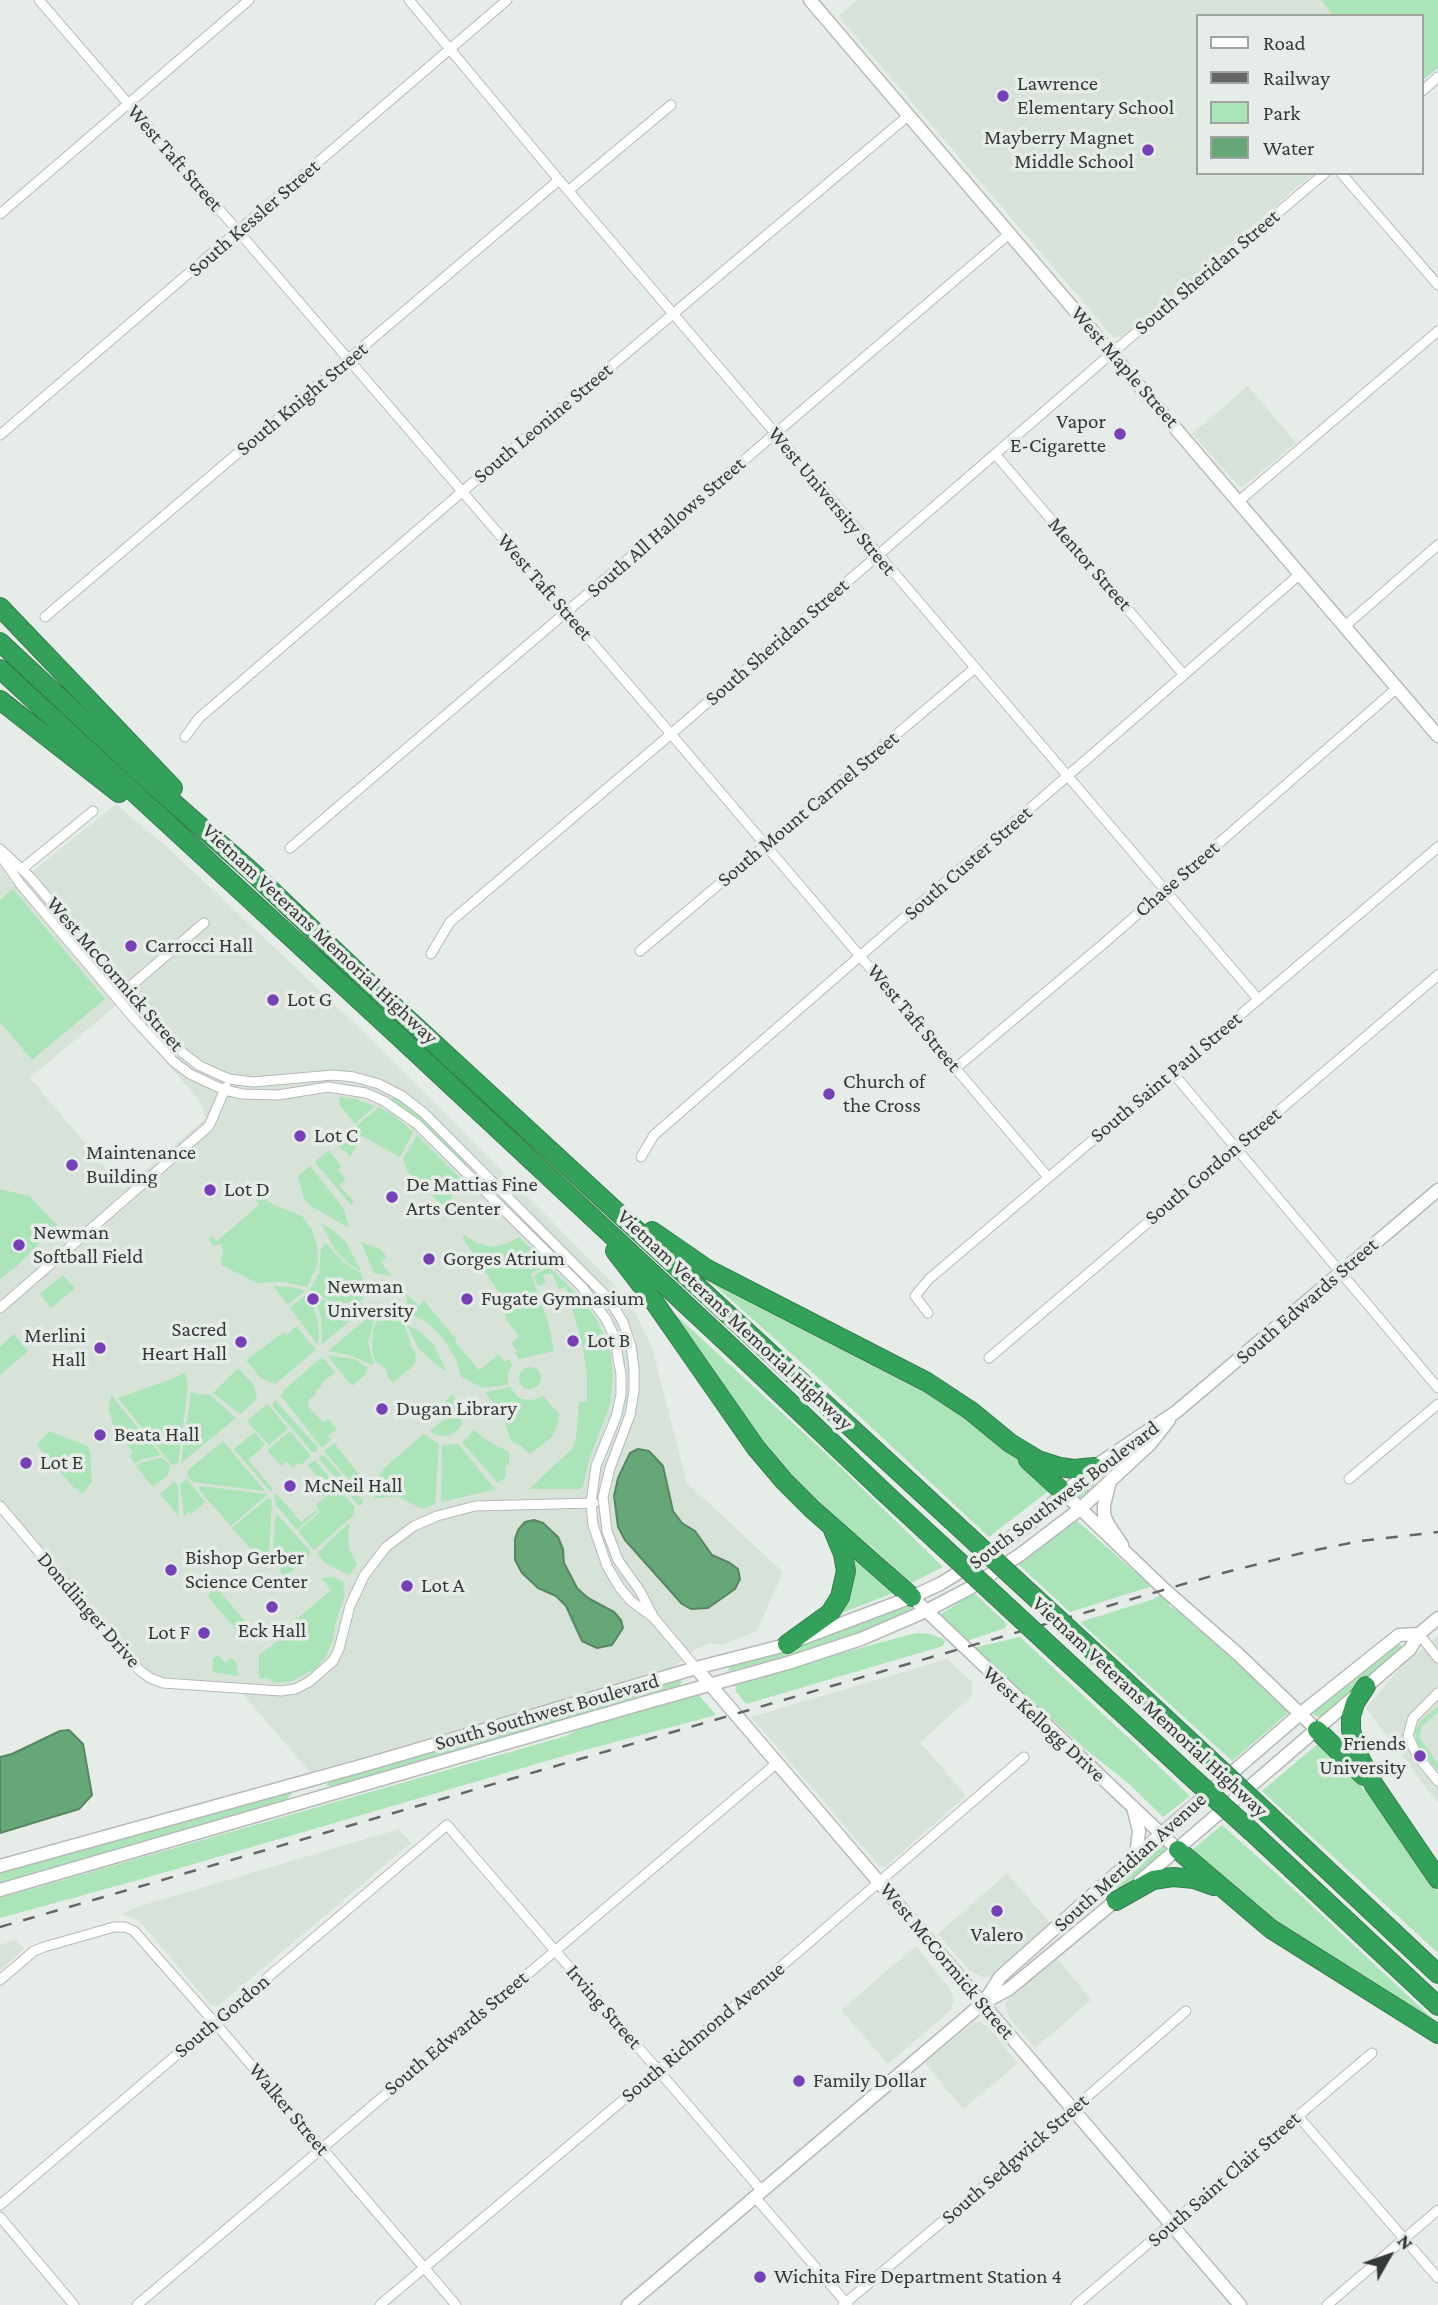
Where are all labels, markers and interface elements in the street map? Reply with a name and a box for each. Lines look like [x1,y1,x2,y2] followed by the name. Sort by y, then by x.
[1196,14,1424,175] legend
[1263,31,1306,55] text: Road
[1263,66,1330,90] text: Railway
[1017,71,1174,121] place label: Lawrence Elementary School
[995,88,1011,104] marker: Lawrence Elementary School
[122,99,228,217] street label: West Taft Street
[1263,101,1300,125] text: Park
[984,125,1134,175] place label: Mayberry Magnet Middle School
[1263,136,1315,160] text: Water
[1140,142,1156,158] marker: Mayberry Magnet Middle School
[183,154,325,282] street label: South Kessler Street
[1129,204,1285,340] street label: South Sheridan Street
[1065,301,1185,433] street label: West Maple Street
[231,337,373,461] street label: South Knight Street
[468,357,618,489] street label: South Leonine Street
[1010,409,1106,459] place label: Vapor E-Cigarette
[762,421,902,581] street label: West University Street
[1112,426,1128,442] marker: Vapor E-Cigarette
[581,451,751,603] street label: South All Hallows Street
[1043,512,1137,616] street label: Mentor Street
[492,528,598,646] street label: West Taft Street
[700,573,854,711] street label: South Sheridan Street
[712,726,904,892] street label: South Mount Carmel Street
[899,800,1037,926] street label: South Custer Street
[197,818,443,1050] street label: Vietnam Veterans Memorial Highway
[1129,835,1225,923] street label: Chase Street
[41,891,189,1057] street label: West McCormick Street
[145,933,253,959] place label: Carrocci Hall
[123,938,139,954] marker: Carrocci Hall
[861,959,967,1077] street label: West Taft Street
[287,987,332,1013] place label: Lot G
[265,992,281,1008] marker: Lot G
[1085,1006,1247,1148] street label: South Saint Paul Street
[843,1069,925,1119] place label: Church of the Cross
[821,1086,837,1102] marker: Church of the Cross
[1140,1102,1286,1230] street label: South Gordon Street
[314,1123,358,1149] place label: Lot C
[292,1128,308,1144] marker: Lot C
[86,1140,196,1190] place label: Maintenance Building
[64,1157,80,1173] marker: Maintenance Building
[406,1172,538,1222] place label: De Mattias Fine Arts Center
[224,1177,270,1203] place label: Lot D
[202,1182,218,1198] marker: Lot D
[384,1189,400,1205] marker: De Mattias Fine Arts Center
[612,1204,858,1436] street label: Vietnam Veterans Memorial Highway
[33,1220,143,1270] place label: Newman Softball Field
[1231,1232,1383,1370] street label: South Edwards Street
[11,1237,27,1253] marker: Newman Softball Field
[443,1246,565,1272] place label: Gorges Atrium
[421,1251,437,1267] marker: Gorges Atrium
[327,1274,414,1324] place label: Newman University
[481,1286,644,1312] place label: Fugate Gymnasium
[305,1291,321,1307] marker: Newman University
[459,1291,475,1307] marker: Fugate Gymnasium
[141,1317,227,1367] place label: Sacred Heart Hall
[24,1323,86,1373] place label: Merlini Hall
[587,1328,630,1354] place label: Lot B
[565,1333,581,1349] marker: Lot B
[233,1334,249,1350] marker: Sacred Heart Hall
[92,1340,108,1356] marker: Merlini Hall
[396,1396,517,1422] place label: Dugan Library
[374,1401,390,1417] marker: Dugan Library
[964,1415,1164,1575] street label: South Southwest Boulevard
[114,1422,199,1448] place label: Beata Hall
[92,1427,108,1443] marker: Beata Hall
[40,1450,83,1476] place label: Lot E
[18,1455,34,1471] marker: Lot E
[304,1473,403,1499] place label: McNeil Hall
[282,1478,298,1494] marker: McNeil Hall
[185,1545,308,1595] place label: Bishop Gerber Science Center
[32,1547,146,1673] street label: Dondlinger Drive
[163,1562,179,1578] marker: Bishop Gerber Science Center
[421,1573,465,1599] place label: Lot A
[399,1578,415,1594] marker: Lot A
[1027,1591,1273,1823] street label: Vietnam Veterans Memorial Highway
[264,1599,280,1615] marker: Eck Hall
[238,1618,306,1644] place label: Eck Hall
[148,1620,190,1646] place label: Lot F
[196,1625,212,1641] marker: Lot F
[977,1661,1111,1787] street label: West Kellogg Drive
[432,1668,662,1756] street label: South Southwest Boulevard
[1319,1731,1406,1781] place label: Friends University
[1412,1748,1428,1764] marker: Friends University
[1049,1787,1211,1937] street label: South Meridian Avenue
[874,1877,1020,2045] street label: West McCormick Street
[989,1903,1005,1919] marker: Valero
[971,1922,1023,1948] place label: Valero
[616,1956,790,2108] street label: South Richmond Avenue
[560,1960,648,2054] street label: Irving Street
[379,1965,533,2101] street label: South Edwards Street
[169,1969,275,2063] street label: South Gordon
[243,2058,335,2160] street label: Walker Street
[813,2068,927,2094] place label: Family Dollar
[791,2073,807,2089] marker: Family Dollar
[936,2088,1094,2230] street label: South Sedgwick Street
[1142,2106,1306,2252] street label: South Saint Clair Street
[1354,2221,1424,2291] north arrow
[1393,2230,1418,2254] text: N
[774,2264,1062,2290] place label: Wichita Fire Department Station 4
[752,2269,768,2285] marker: Wichita Fire Department Station 4

